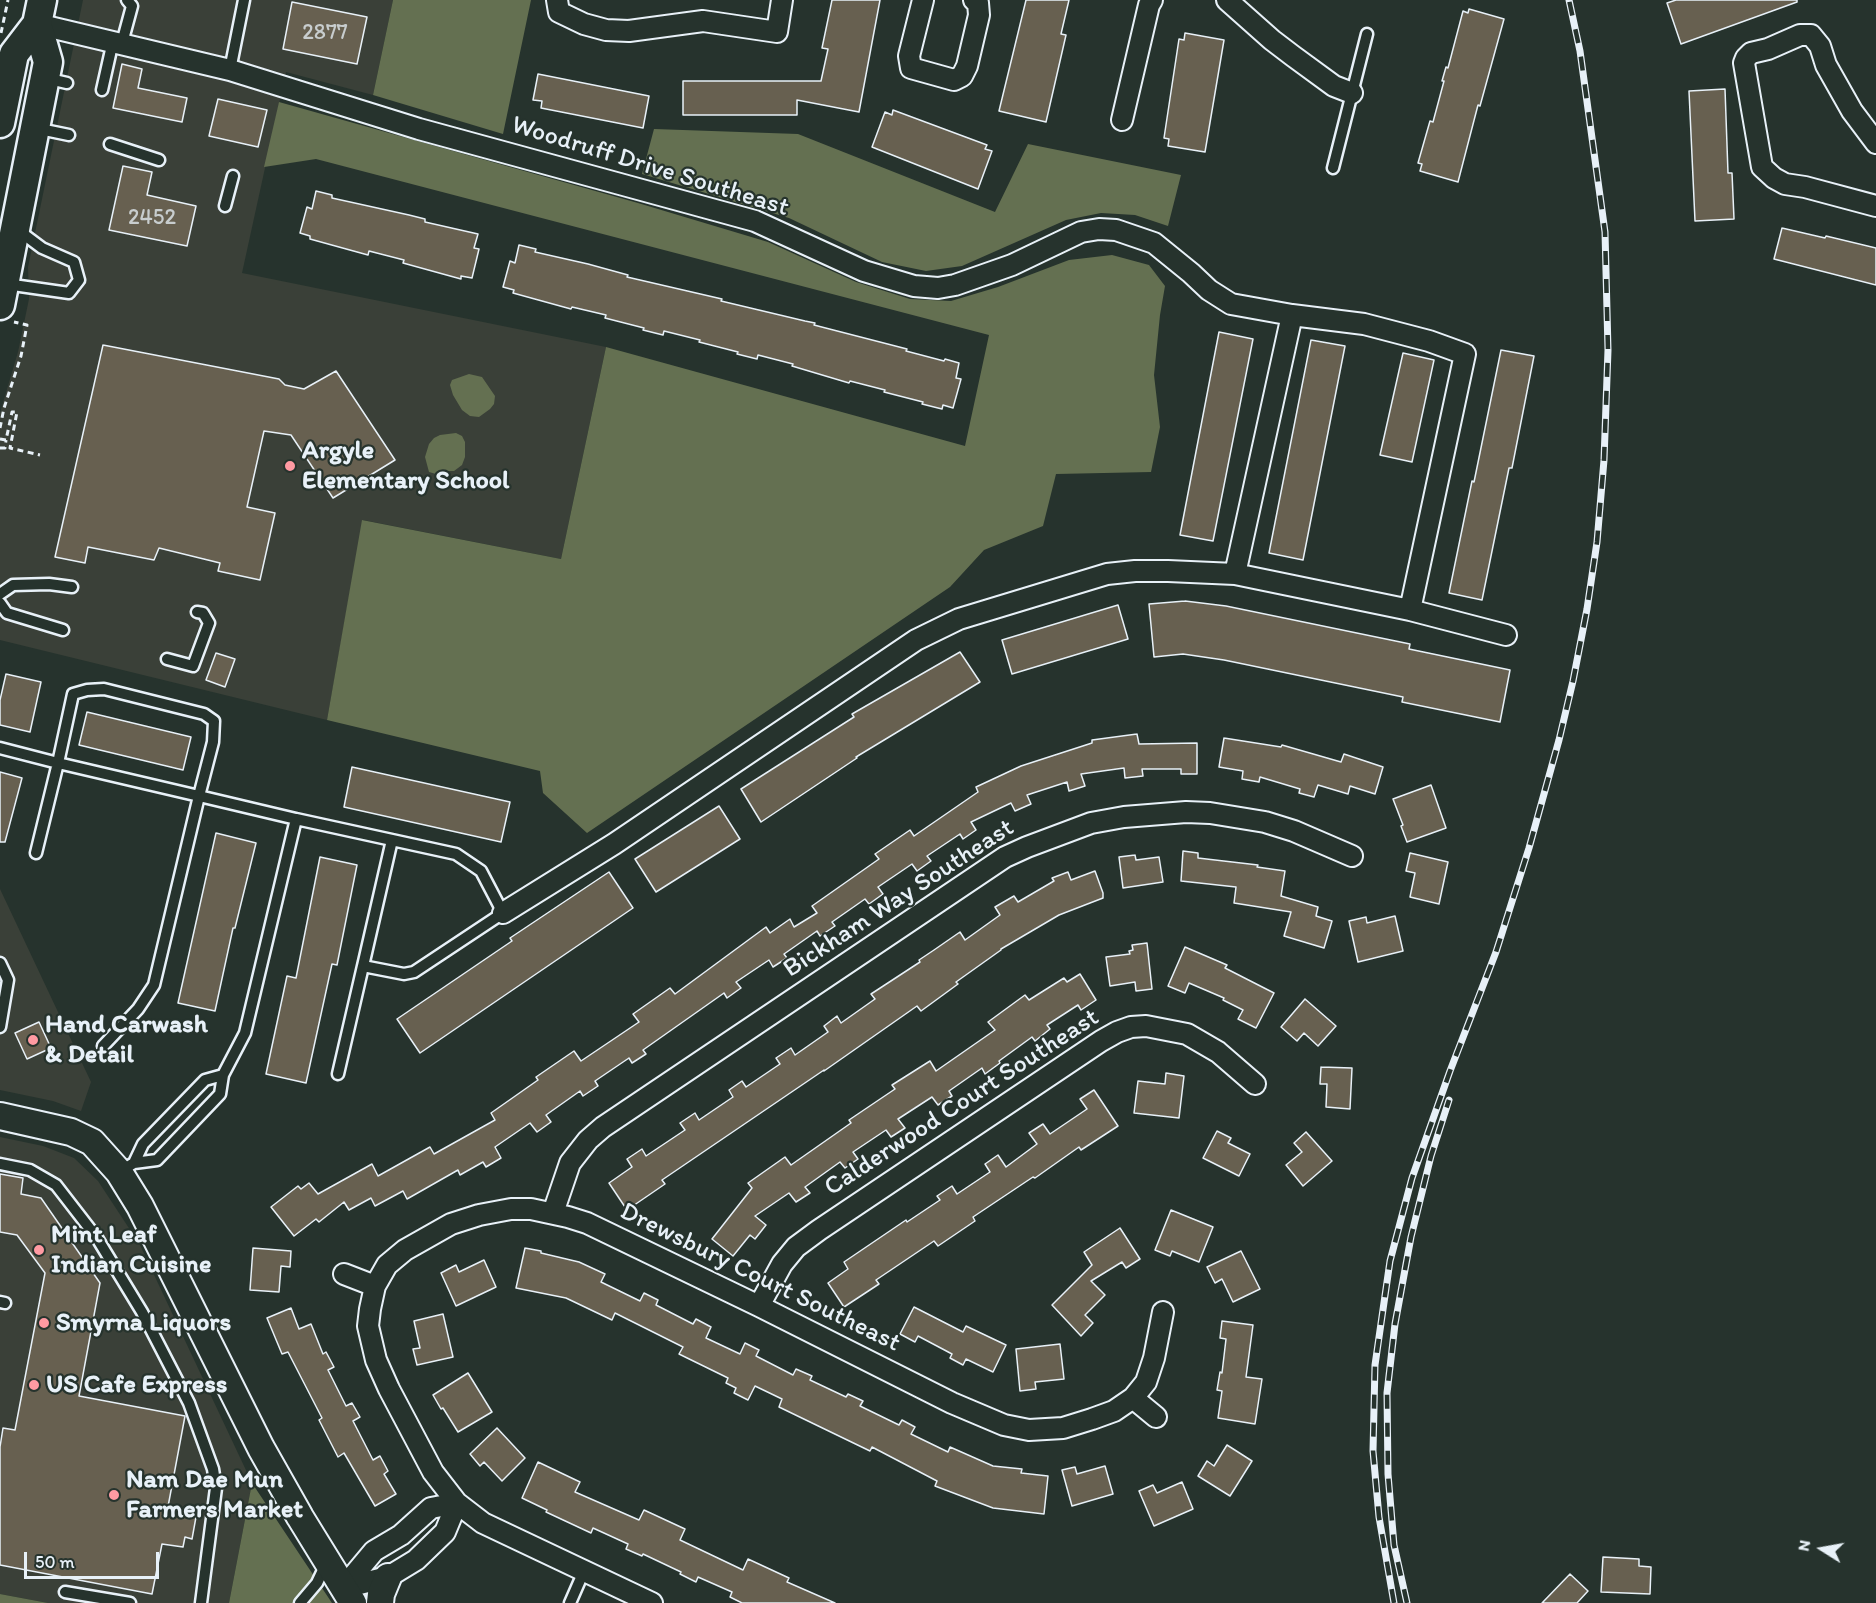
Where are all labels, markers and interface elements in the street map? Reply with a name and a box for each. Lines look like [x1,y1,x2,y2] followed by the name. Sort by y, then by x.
[302,20,348,46] house number: 2877
[508,110,792,224] street label: Woodruff Drive Southeast
[128,205,176,231] house number: 2452
[302,435,509,496] place label: Argyle Elementary School
[283,459,297,473] marker: Argyle Elementary School
[778,813,1020,985] street label: Bickham Way Southeast
[819,1002,1105,1204] street label: Calderwood Court Southeast
[45,1009,208,1070] place label: Hand Carwash & Detail
[26,1033,40,1047] marker: Hand Carwash & Detail
[615,1196,905,1360] street label: Drewsbury Court Southeast
[51,1219,211,1280] place label: Mint Leaf Indian Cuisine
[32,1243,46,1257] marker: Mint Leaf Indian Cuisine
[56,1307,231,1339] place label: Smyrna Liquors
[37,1316,51,1330] marker: Smyrna Liquors
[46,1369,227,1401] place label: US Cafe Express
[27,1378,41,1392] marker: US Cafe Express
[126,1464,303,1526] place label: Nam Dae Mun Farmers Market
[107,1488,121,1502] marker: Nam Dae Mun Farmers Market
[1792,1519,1852,1579] north arrow
[1793,1538,1814,1553] text: N
[27,1540,162,1578] scale bar
[35,1551,75,1573] text: 50 m

